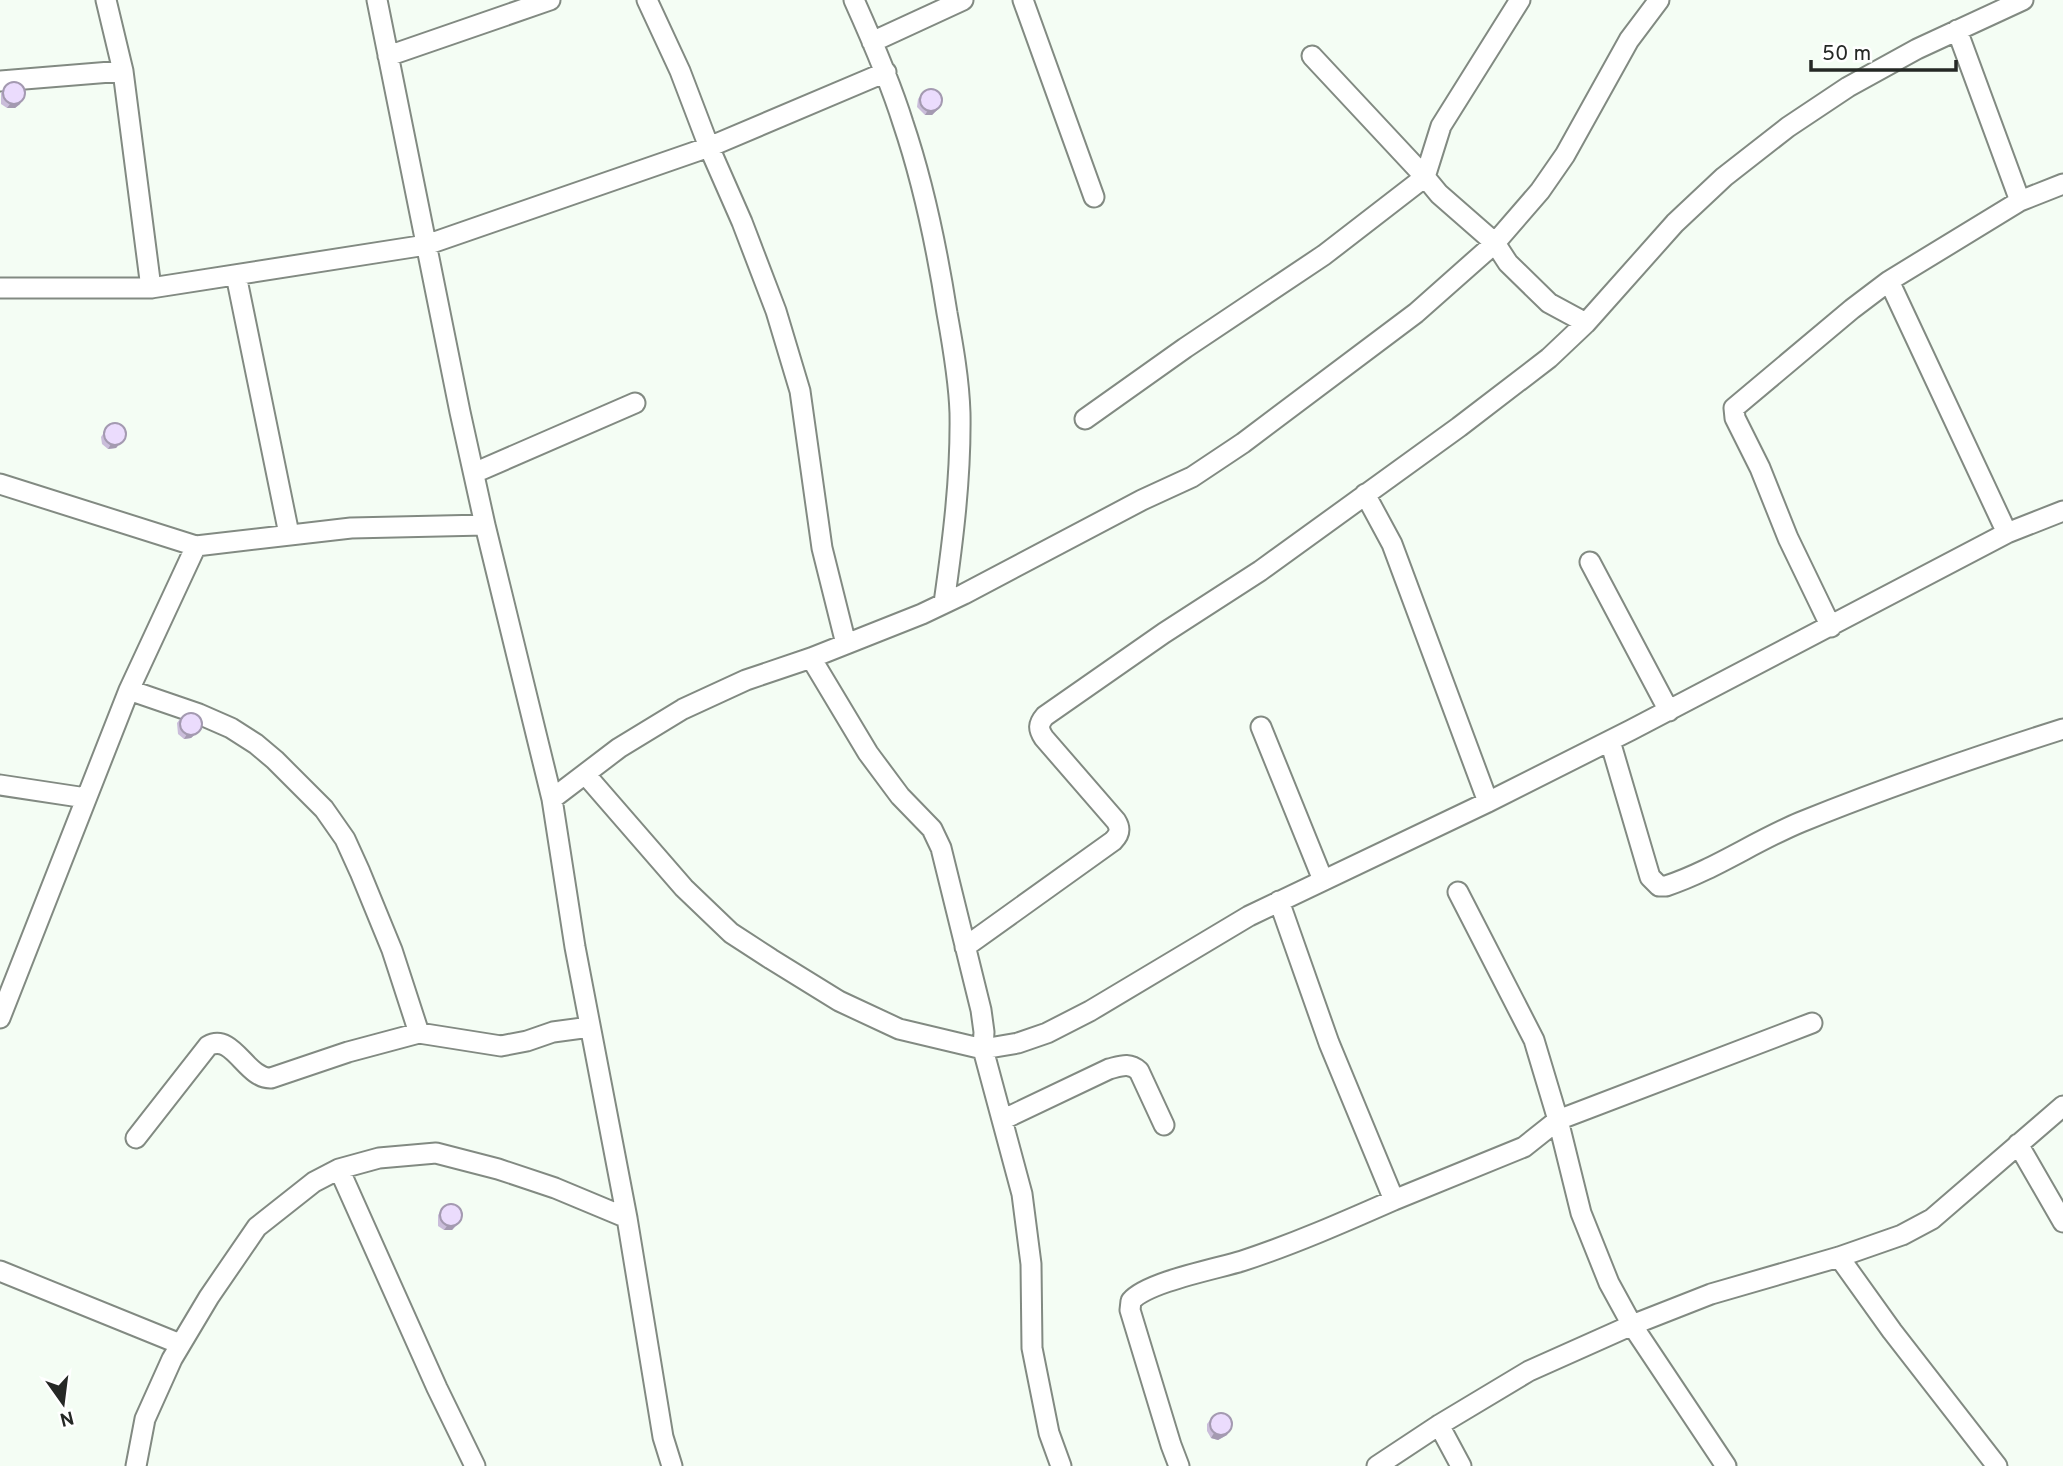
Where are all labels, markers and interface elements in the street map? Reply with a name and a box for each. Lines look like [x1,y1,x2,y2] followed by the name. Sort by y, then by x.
[1811,28,1956,72] scale bar
[1822,41,1871,68] text: 50 m
[28,1368,98,1438] north arrow
[57,1404,76,1431] text: N

